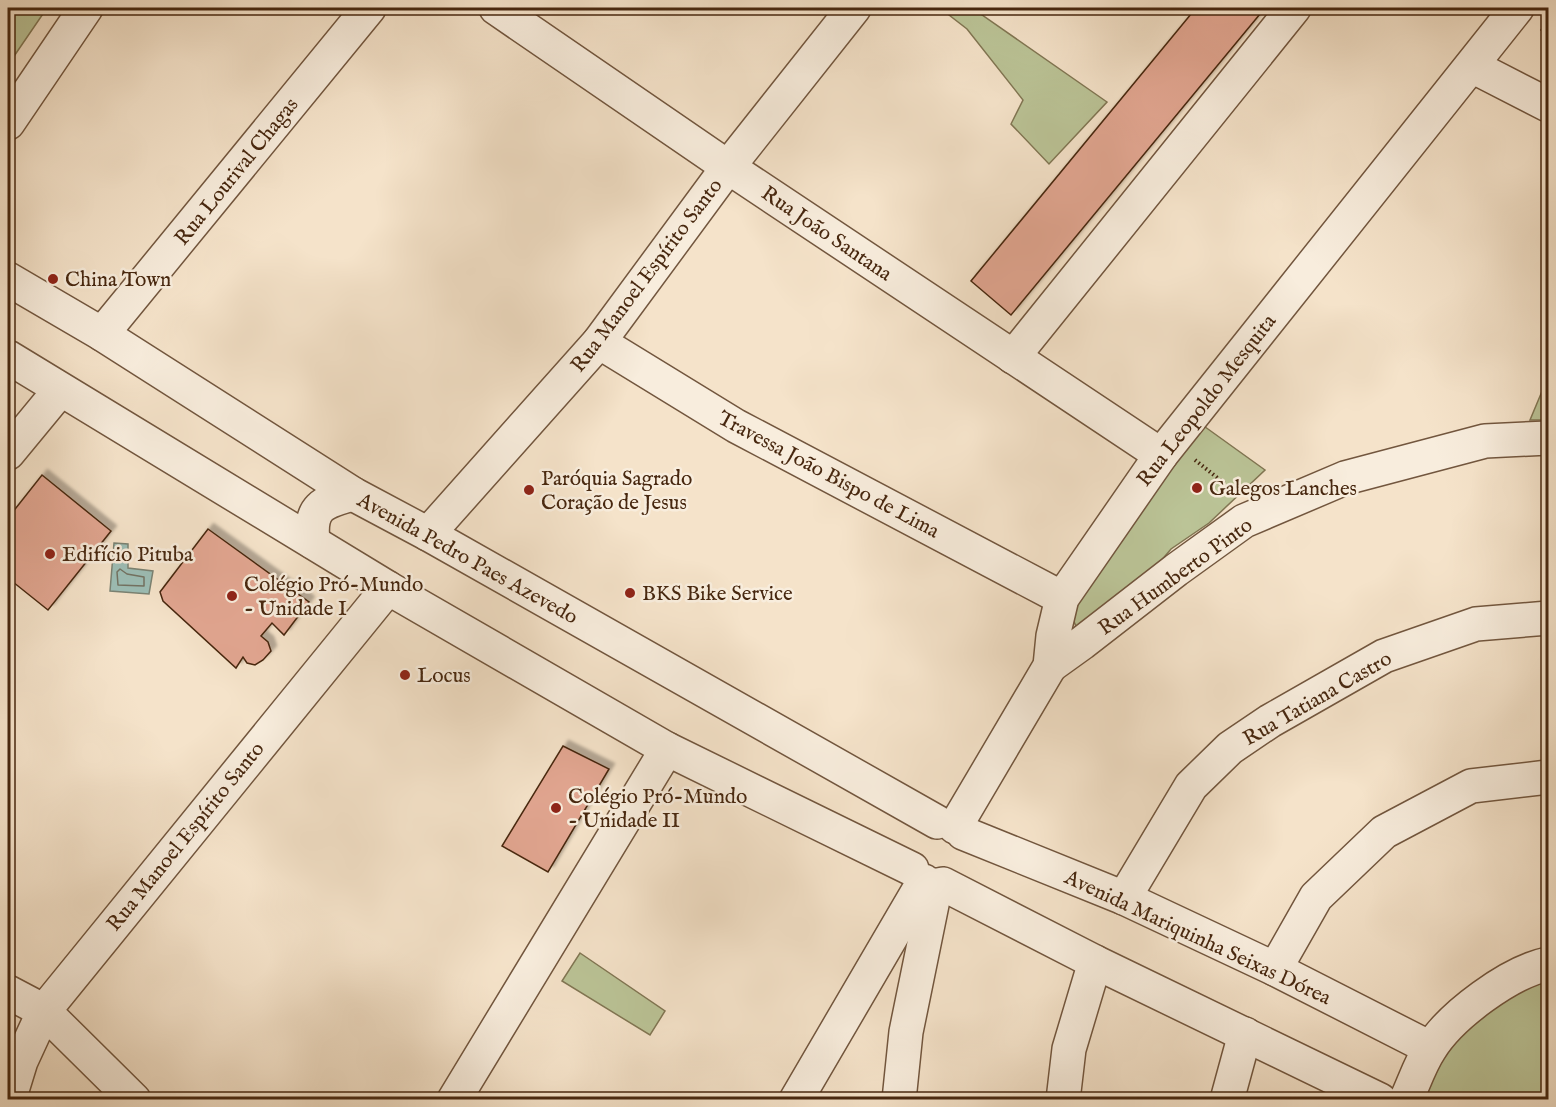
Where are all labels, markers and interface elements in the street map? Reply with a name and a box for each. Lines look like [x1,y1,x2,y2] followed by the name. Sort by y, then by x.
[169,92,305,251] street label: Rua Lourival Chagas
[565,173,729,378] street label: Rua Manoel Espírito Santo
[756,180,898,289] street label: Rua João Santana
[65,267,171,294] place label: China Town
[46,272,60,286] marker: China Town
[1131,309,1284,493] street label: Rua Leopoldo Mesquita
[713,405,945,546] street label: Travessa João Bispo de Lima
[541,466,692,517] place label: Paróquia Sagrado Coração de Jesus
[1209,476,1357,503] place label: Galegos Lanches
[1190,481,1204,495] marker: Galegos Lanches
[522,483,536,497] marker: Paróquia Sagrado Coração de Jesus
[351,487,582,631] street label: Avenida Pedro Paes Azevedo
[1093,512,1258,642] street label: Rua Humberto Pinto
[62,542,194,569] place label: Edifício Pituba
[43,547,57,561] marker: Edifício Pituba
[244,572,423,623] place label: Colégio Pró-Mundo - Unidade I
[642,581,793,608] place label: BKS Bike Service
[623,586,637,600] marker: BKS Bike Service
[225,589,239,603] marker: Colégio Pró-Mundo - Unidade I
[1238,646,1397,753] street label: Rua Tatiana Castro
[417,663,471,690] place label: Locus
[398,668,412,682] marker: Locus
[101,737,271,937] street label: Rua Manoel Espírito Santo
[568,784,747,835] place label: Colégio Pró-Mundo - Unidade II
[549,801,563,815] marker: Colégio Pró-Mundo - Unidade II
[1059,864,1336,1012] street label: Avenida Mariquinha Seixas Dórea

